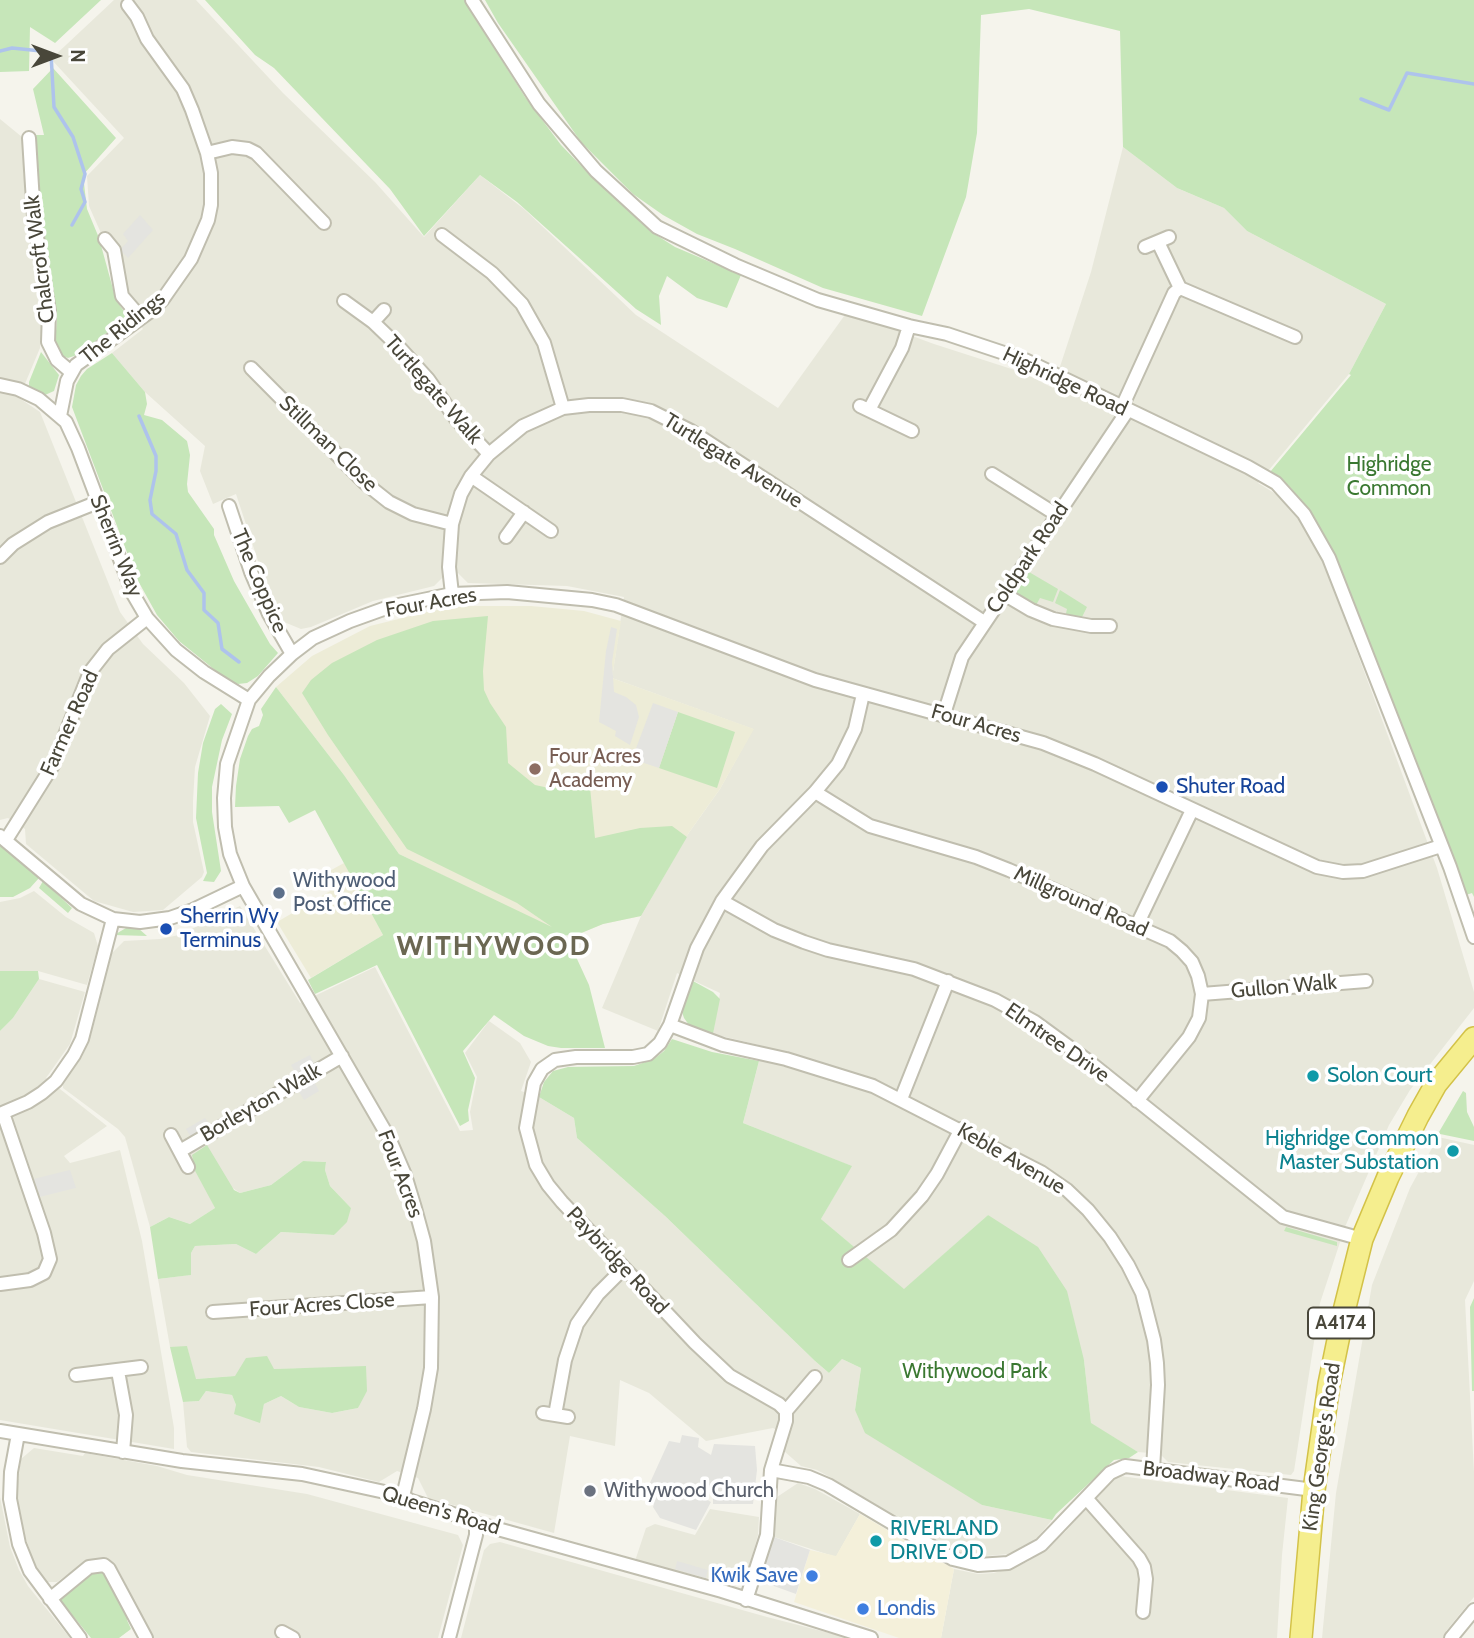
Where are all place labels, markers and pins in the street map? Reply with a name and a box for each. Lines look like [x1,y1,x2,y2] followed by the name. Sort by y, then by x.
[549,744,641,794] place label: Four Acres Academy
[527,761,543,777] marker: Four Acres Academy
[1176,774,1285,800] place label: Shuter Road
[1154,779,1170,795] marker: Shuter Road
[293,868,396,918] place label: Withywood Post Office
[271,885,287,901] marker: Withywood Post Office
[180,904,279,954] place label: Sherrin Wy Terminus
[158,921,174,937] marker: Sherrin Wy Terminus
[1327,1063,1433,1089] place label: Solon Court
[1305,1068,1321,1084] marker: Solon Court
[1265,1126,1439,1176] place label: Highridge Common Master Substation
[1445,1143,1461,1159] marker: Highridge Common Master Substation
[604,1478,774,1504] place label: Withywood Church
[582,1483,598,1499] marker: Withywood Church
[890,1516,999,1566] place label: RIVERLAND DRIVE OD
[868,1533,884,1549] marker: RIVERLAND DRIVE OD
[710,1563,798,1589] place label: Kwik Save
[804,1568,820,1584] marker: Kwik Save
[877,1596,935,1622] place label: Londis
[855,1601,871,1617] marker: Londis

